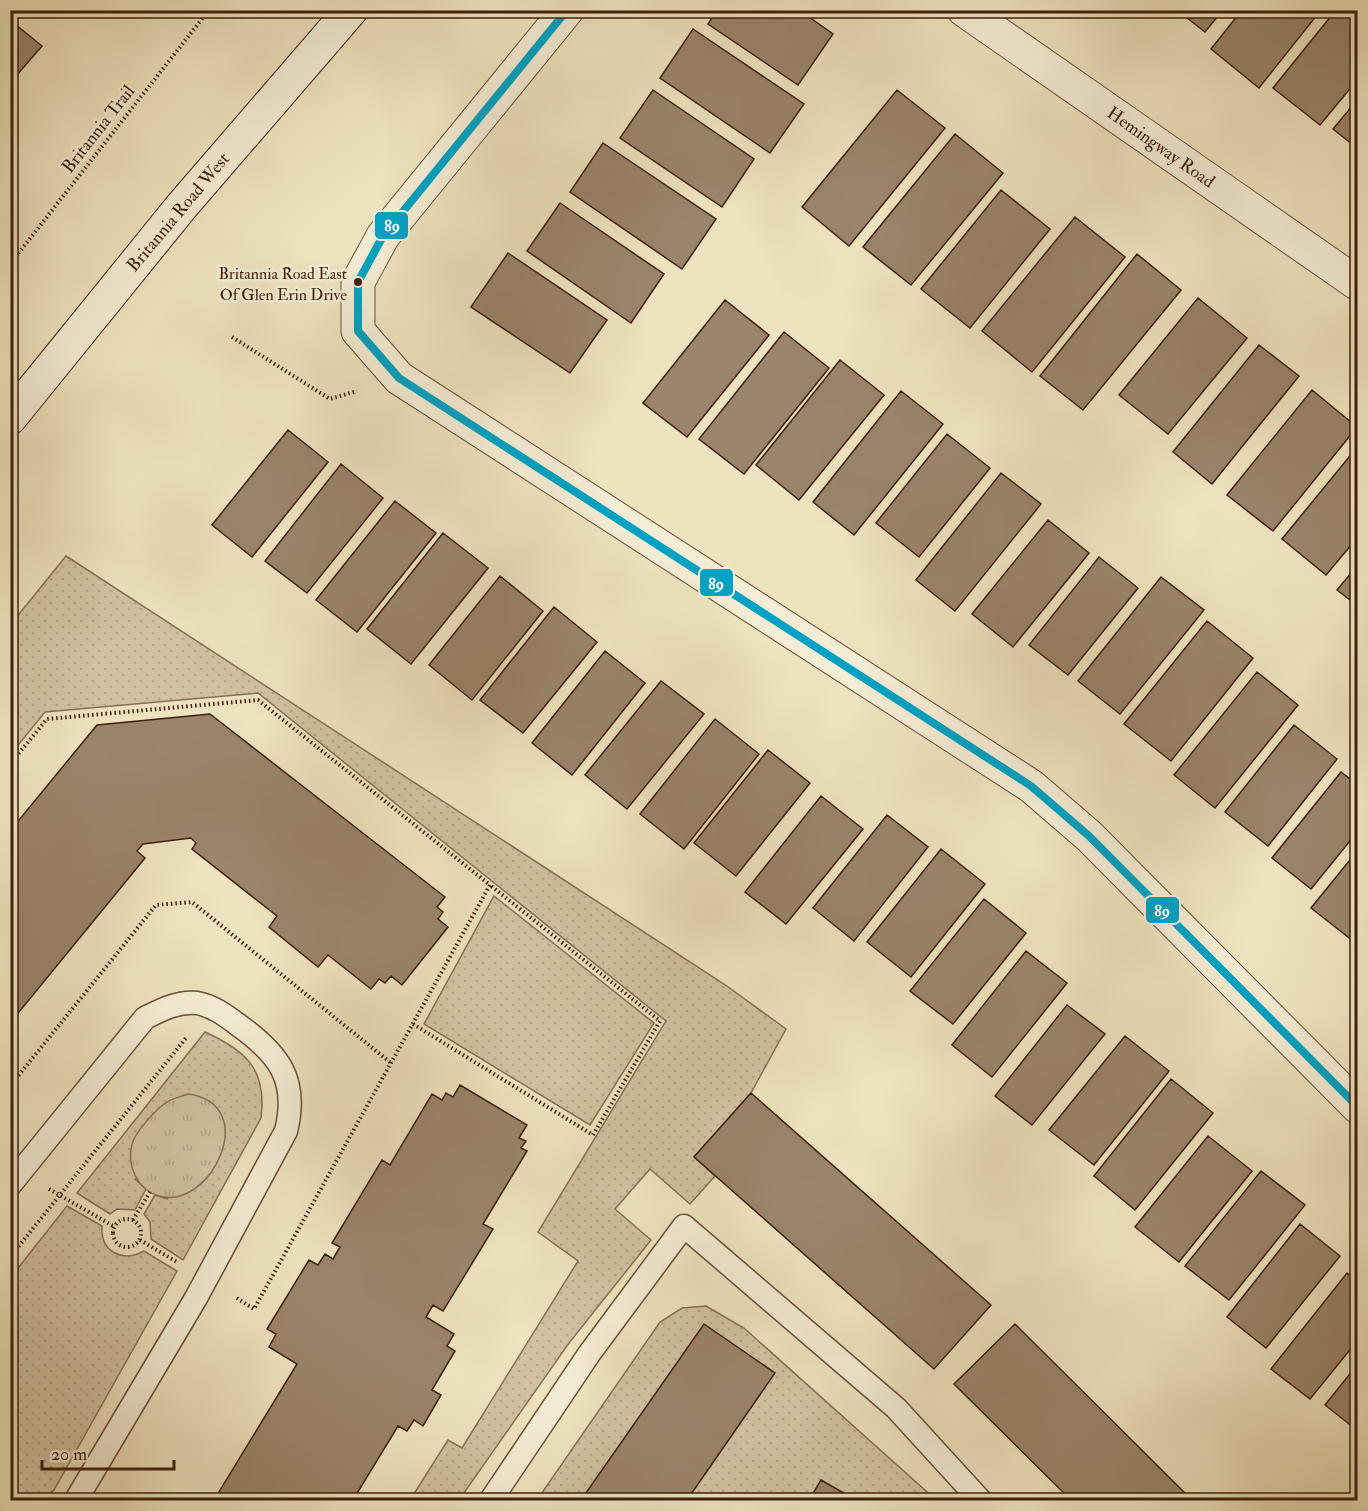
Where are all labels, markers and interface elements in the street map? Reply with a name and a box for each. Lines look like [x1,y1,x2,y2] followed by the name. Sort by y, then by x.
[57,80,140,178] street label: Britannia Trail
[1102,102,1219,193] street label: Hemingway Road
[122,148,235,277] street label: Britannia Road West
[374,211,409,240] line badge: 89
[384,216,400,236] text: 89
[218,264,347,305] place label: Britannia Road East Of Glen Erin Drive
[352,276,364,288] marker: Britannia Road East Of Glen Erin Drive
[699,568,734,597] line badge: 89
[708,574,724,594] text: 89
[1145,896,1180,924] line badge: 89
[1154,901,1170,921] text: 89
[42,1433,174,1471] scale bar
[51,1443,87,1466] text: 20 m

